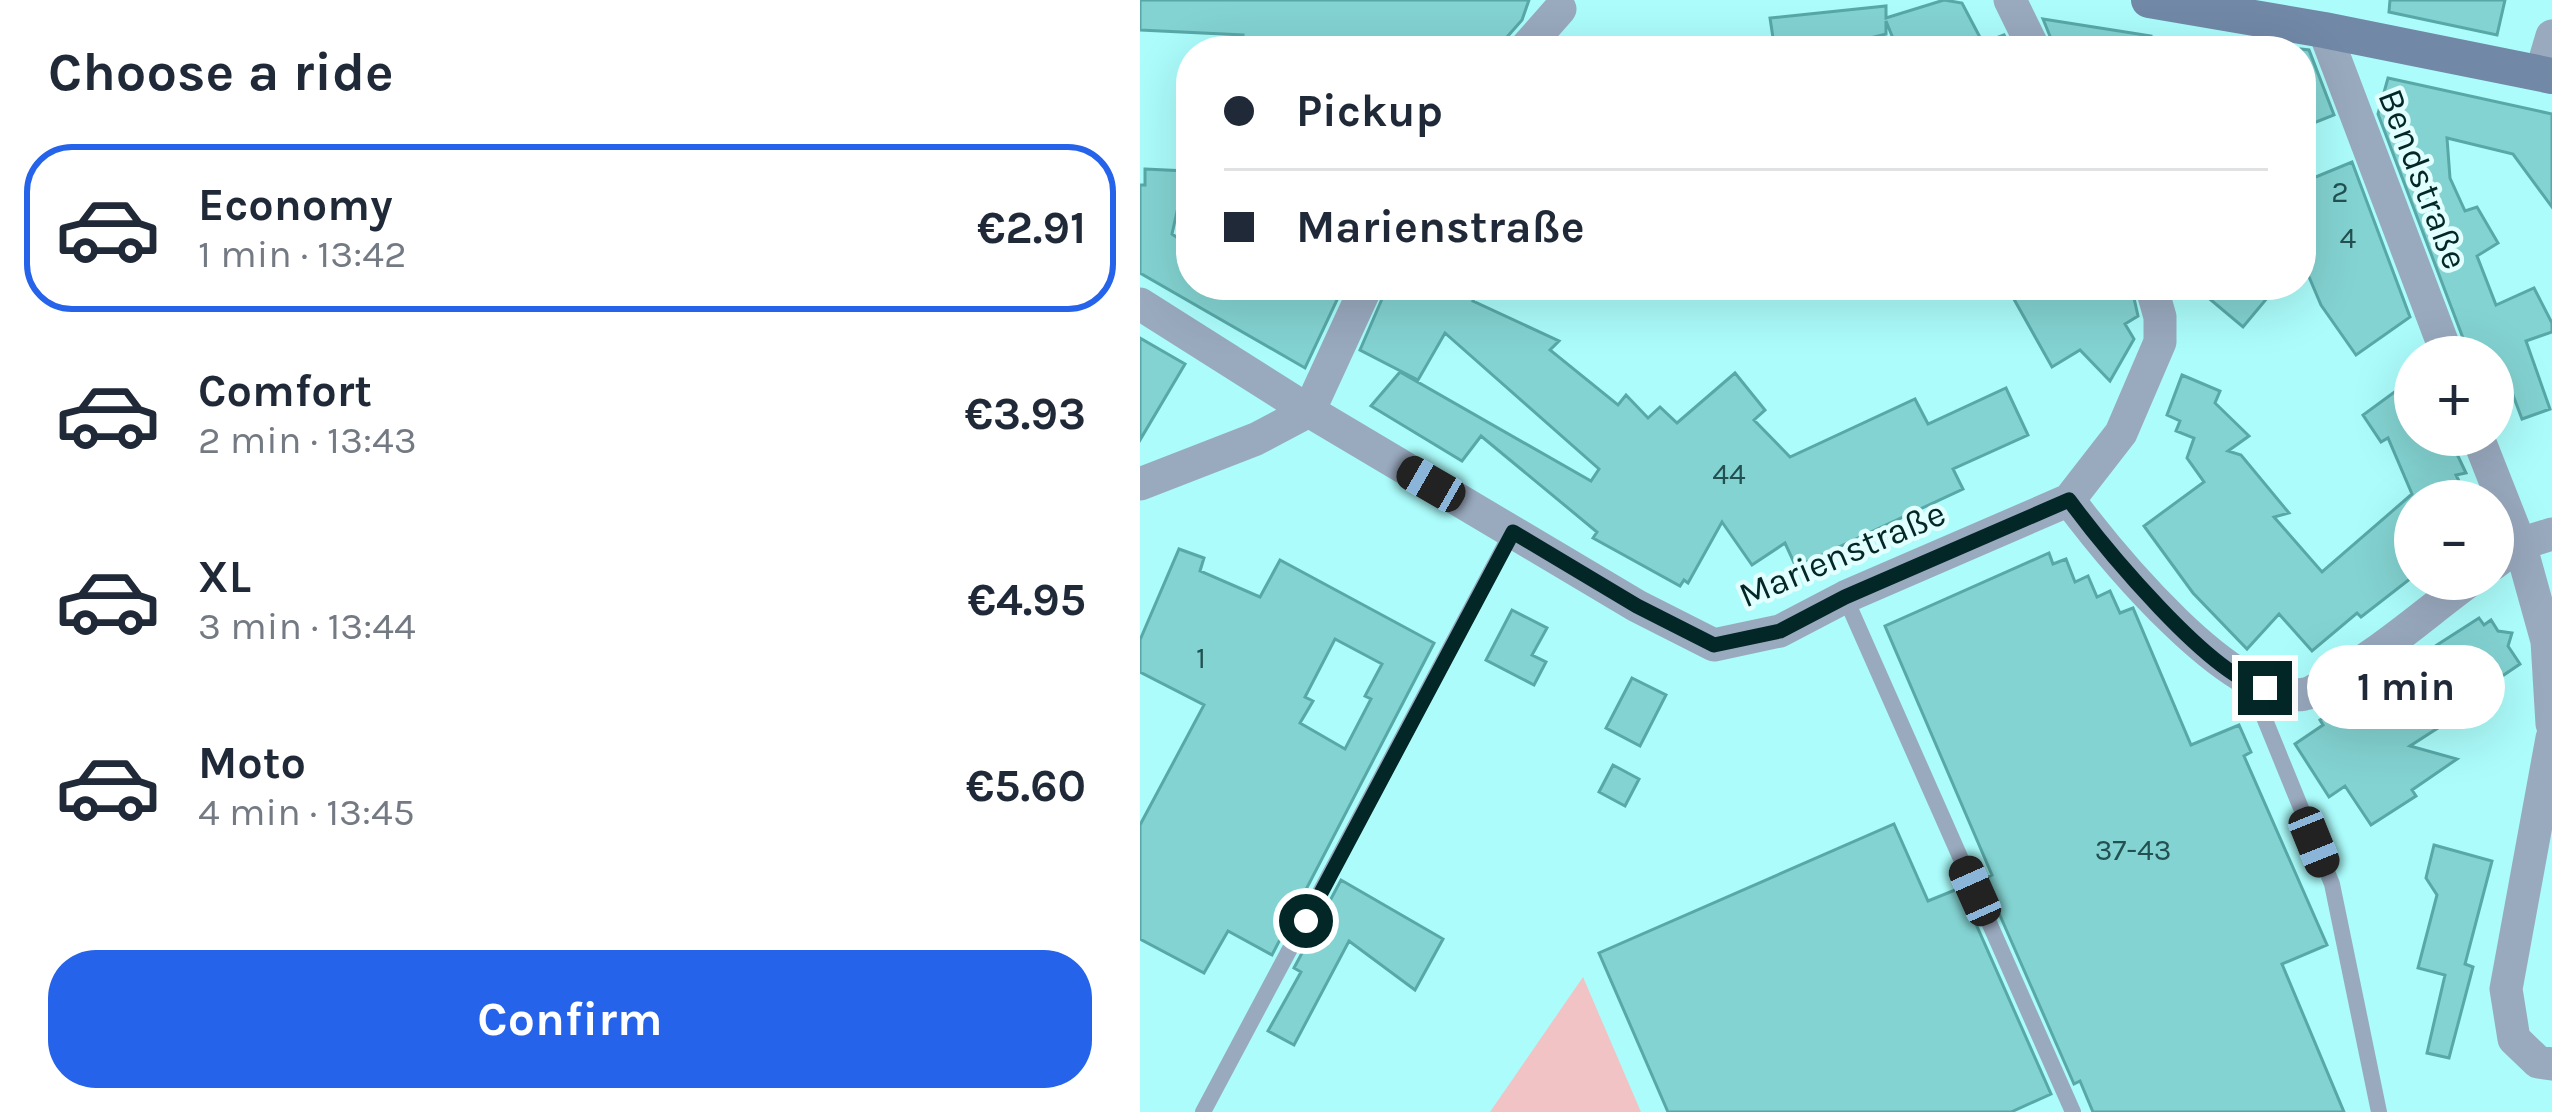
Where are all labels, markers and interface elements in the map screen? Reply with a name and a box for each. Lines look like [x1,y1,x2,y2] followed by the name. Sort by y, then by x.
[48,40,394,104] text: Choose a ride
[2369,83,2477,275] street label: Bendstraße
[1296,85,1443,137] text: Pickup
[54,174,162,282] icon: car
[2331,174,2349,210] house number: 2
[198,179,393,231] text: Economy
[1296,201,1585,253] text: Marienstraße
[977,202,1086,254] text: €2.91
[2340,220,2357,256] house number: 4
[198,231,407,277] text: 1 min · 13:42
[2394,336,2514,600] map controls
[2394,336,2514,456] button: +
[54,360,162,468] icon: car
[198,365,372,417] text: Comfort
[964,388,1086,440] text: €3.93
[198,417,417,463] text: 2 min · 13:43
[1391,450,1471,518] car
[1712,456,1746,492] house number: 44
[2394,480,2514,600] button: −
[1732,492,1952,616] street label: Marienstraße
[54,546,162,654] icon: car
[198,551,251,603] text: XL
[967,574,1086,626] text: €4.95
[198,603,416,649] text: 3 min · 13:44
[1196,640,1206,676] house number: 1
[2307,646,2505,730] callout: 1 min
[2238,661,2292,715] route end
[2357,664,2455,710] text: 1 min
[54,732,162,840] icon: car
[198,737,306,789] text: Moto
[966,760,1086,812] text: €5.60
[198,789,415,835] text: 4 min · 13:45
[2284,802,2344,882] car
[2095,832,2171,868] house number: 37-43
[1944,851,2006,931] car
[1279,894,1333,948] route start
[48,950,1092,1088] button: Confirm

